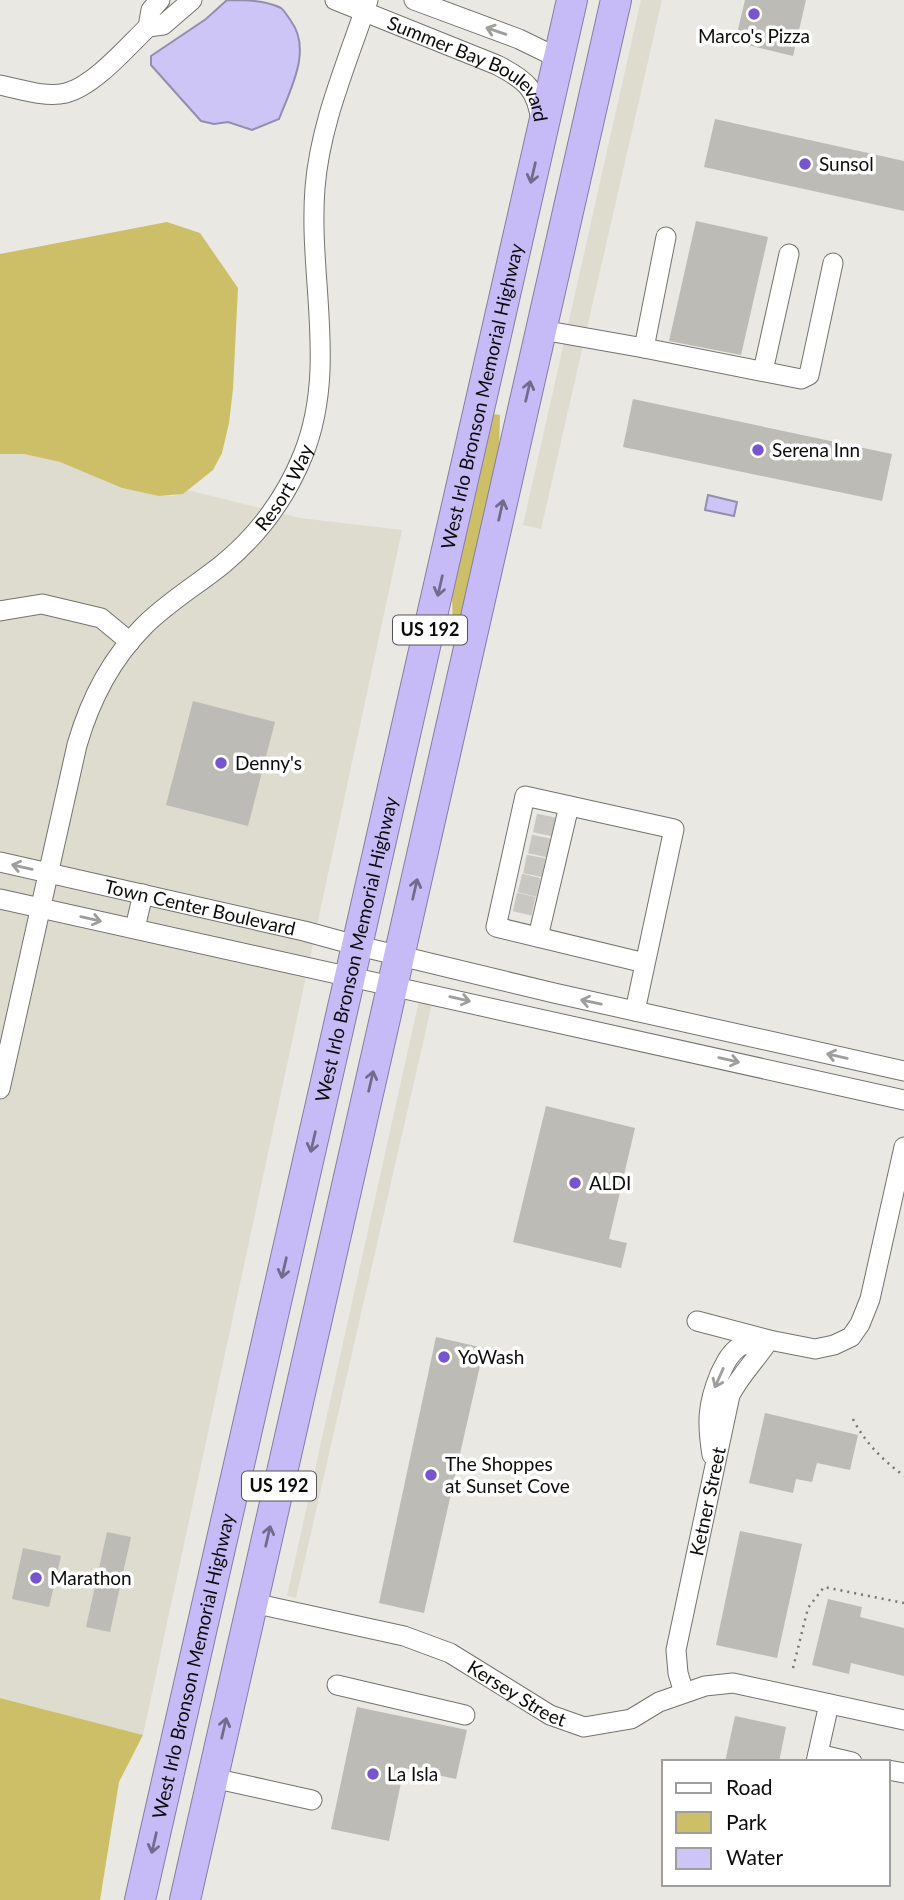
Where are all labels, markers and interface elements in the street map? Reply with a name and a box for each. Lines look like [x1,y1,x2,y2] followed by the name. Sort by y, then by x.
[746,6,762,22] marker: Marco's Pizza
[384,10,553,123] street label: Summer Bay Boulevard
[485,24,507,36] one-way arrow
[698,24,810,47] place label: Marco's Pizza
[819,152,874,175] place label: Sunsol
[797,156,813,172] marker: Sunsol
[526,161,540,184] one-way arrow
[436,241,527,551] street label: West Irlo Bronson Memorial Highway
[521,380,535,403] one-way arrow
[772,438,860,461] place label: Serena Inn
[250,441,317,535] street label: Resort Way
[750,442,766,458] marker: Serena Inn
[494,499,508,522] one-way arrow
[433,574,446,597] one-way arrow
[393,616,467,644] road number: US 192
[235,751,302,774] place label: Denny's
[213,755,229,771] marker: Denny's
[310,794,402,1104] street label: West Irlo Bronson Memorial Highway
[11,860,34,873] one-way arrow
[102,874,298,940] street label: Town Center Boulevard
[408,878,422,901] one-way arrow
[79,912,102,926] one-way arrow
[448,993,471,1006] one-way arrow
[580,994,603,1008] one-way arrow
[826,1049,849,1062] one-way arrow
[717,1054,740,1068] one-way arrow
[365,1070,378,1093] one-way arrow
[306,1130,319,1153] one-way arrow
[589,1171,631,1194] place label: ALDI
[567,1175,583,1191] marker: ALDI
[277,1256,291,1279] one-way arrow
[458,1345,524,1368] place label: YoWash
[436,1349,452,1365] marker: YoWash
[712,1367,725,1388] one-way arrow
[684,1444,730,1558] street label: Ketner Street
[445,1452,570,1497] place label: The Shoppes at Sunset Cove
[423,1467,439,1483] marker: The Shoppes at Sunset Cove
[242,1471,316,1500] road number: US 192
[147,1511,239,1821] street label: West Irlo Bronson Memorial Highway
[261,1525,275,1548] one-way arrow
[50,1566,132,1589] place label: Marathon
[28,1570,44,1586] marker: Marathon
[464,1655,570,1731] street label: Kersey Street
[218,1717,232,1740] one-way arrow
[662,1760,890,1886] legend
[387,1762,438,1785] place label: La Isla
[365,1766,381,1782] marker: La Isla
[726,1774,773,1799] text: Road
[726,1809,767,1834] text: Park
[146,1831,160,1854] one-way arrow
[726,1844,783,1869] text: Water

